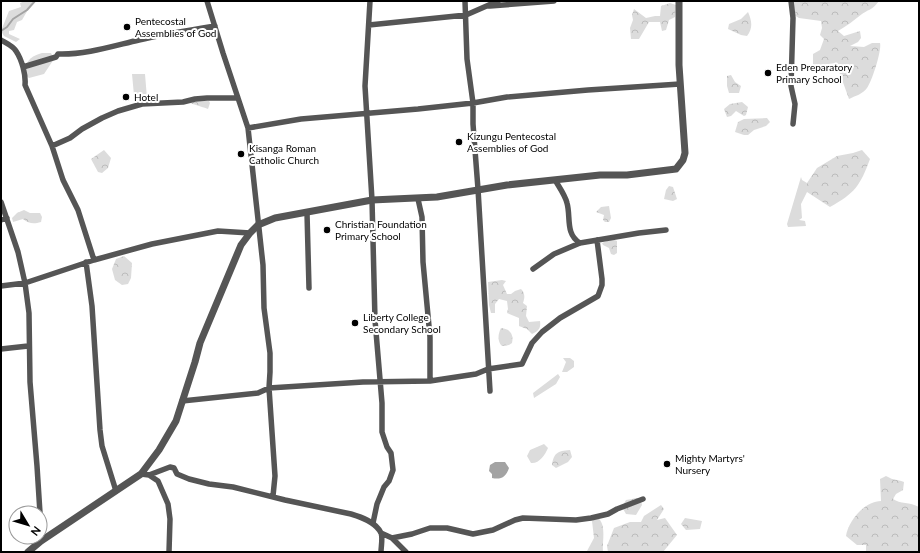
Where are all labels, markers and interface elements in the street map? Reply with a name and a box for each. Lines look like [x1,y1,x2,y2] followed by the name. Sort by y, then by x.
[135,15,216,39] place label: Pentecostal Assemblies of God
[122,22,132,32] marker: Pentecostal Assemblies of God
[776,61,853,85] place label: Eden Preparatory Primary School
[763,68,773,78] marker: Eden Preparatory Primary School
[134,91,158,103] place label: Hotel
[121,92,131,102] marker: Hotel
[467,130,556,154] place label: Kizungu Pentecostal Assemblies of God
[454,137,464,147] marker: Kizungu Pentecostal Assemblies of God
[249,142,319,166] place label: Kisanga Roman Catholic Church
[236,149,246,159] marker: Kisanga Roman Catholic Church
[335,218,427,242] place label: Christian Foundation Primary School
[322,225,332,235] marker: Christian Foundation Primary School
[363,311,441,335] place label: Liberty College Secondary School
[350,318,360,328] marker: Liberty College Secondary School
[675,452,745,476] place label: Mighty Martyrs' Nursery
[662,459,672,469] marker: Mighty Martyrs' Nursery
[8,505,48,545] north arrow
[29,524,44,539] text: N

